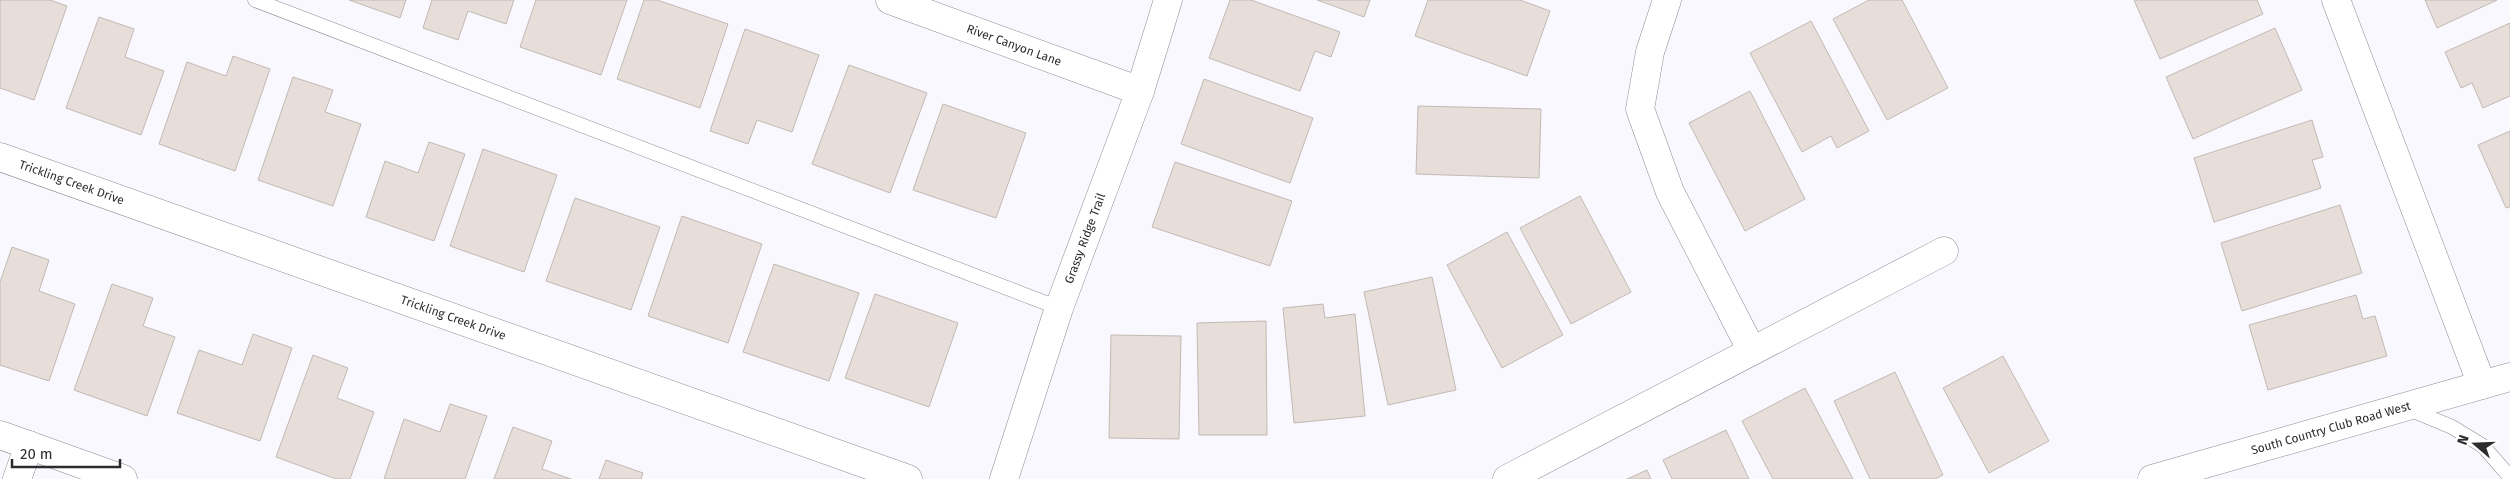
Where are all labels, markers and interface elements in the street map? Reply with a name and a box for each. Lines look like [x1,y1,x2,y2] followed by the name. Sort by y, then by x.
[965,21,1063,69] street label: River Canyon Lane
[17,157,126,207] street label: Trickling Creek Drive
[1062,191,1108,285] street label: Grassy Ridge Trail
[399,293,508,343] street label: Trickling Creek Drive
[2249,398,2413,457] street label: South Country Club Road West
[2450,419,2500,469] north arrow
[2454,433,2473,447] text: N
[12,436,120,468] scale bar
[20,445,53,463] text: 20 m

